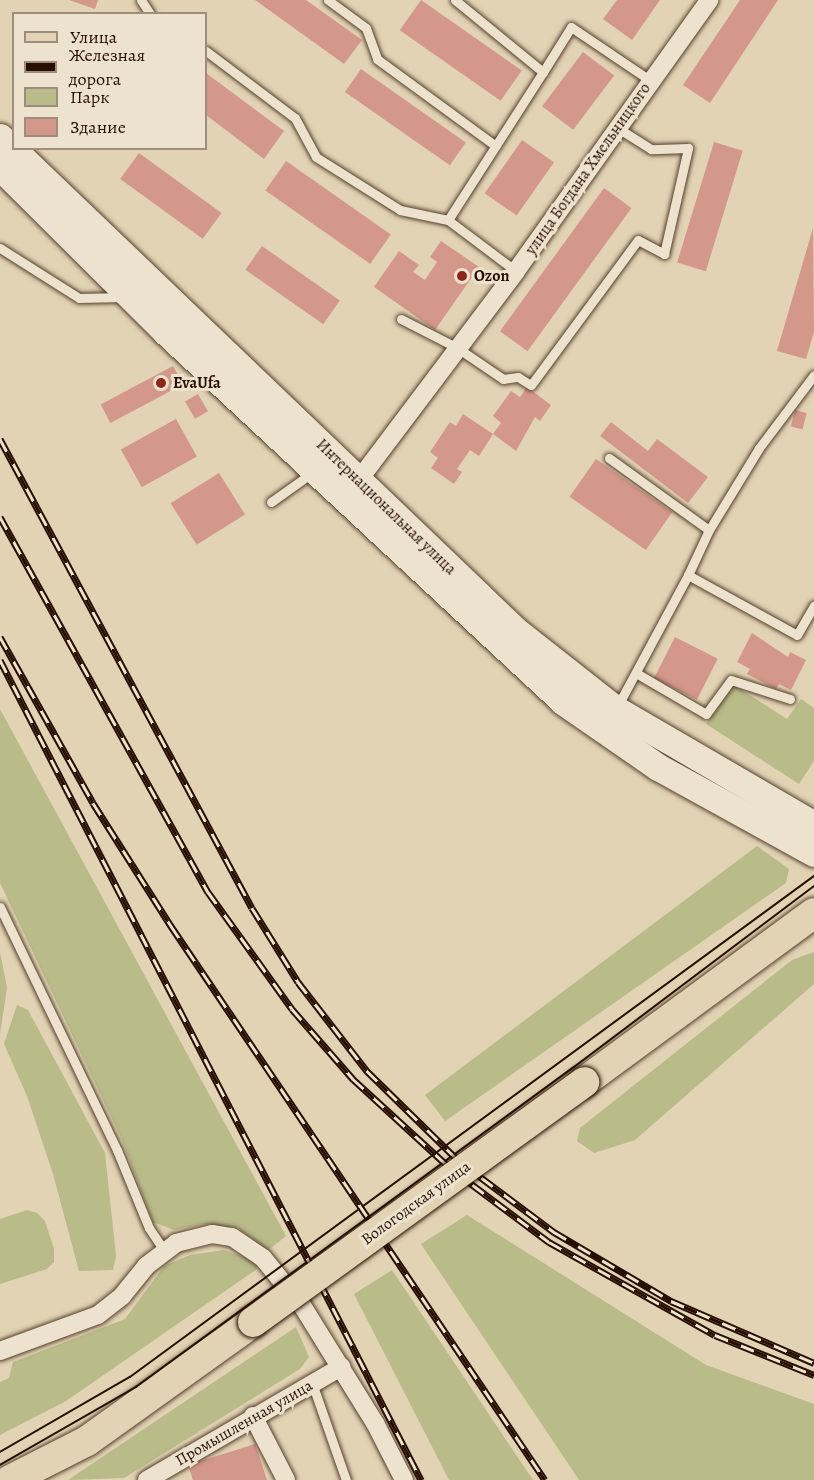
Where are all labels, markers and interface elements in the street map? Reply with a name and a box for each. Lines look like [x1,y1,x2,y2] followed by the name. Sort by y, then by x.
[12,12,207,150] legend
[70,25,117,49] text: Улица
[69,43,145,91] text: Железная дорога
[521,79,655,259] street label: улица Богдана Хмельницкого
[70,85,110,109] text: Парк
[70,115,126,139] text: Здание
[474,266,509,286] place label: Ozon
[455,269,469,283] marker: Ozon
[173,373,221,393] place label: EvaUfa
[154,376,168,390] marker: EvaUfa
[312,435,460,579] street label: Интернациональная улица
[358,1157,474,1249] street label: Вологодская улица
[172,1376,316,1470] street label: Промышленная улица

